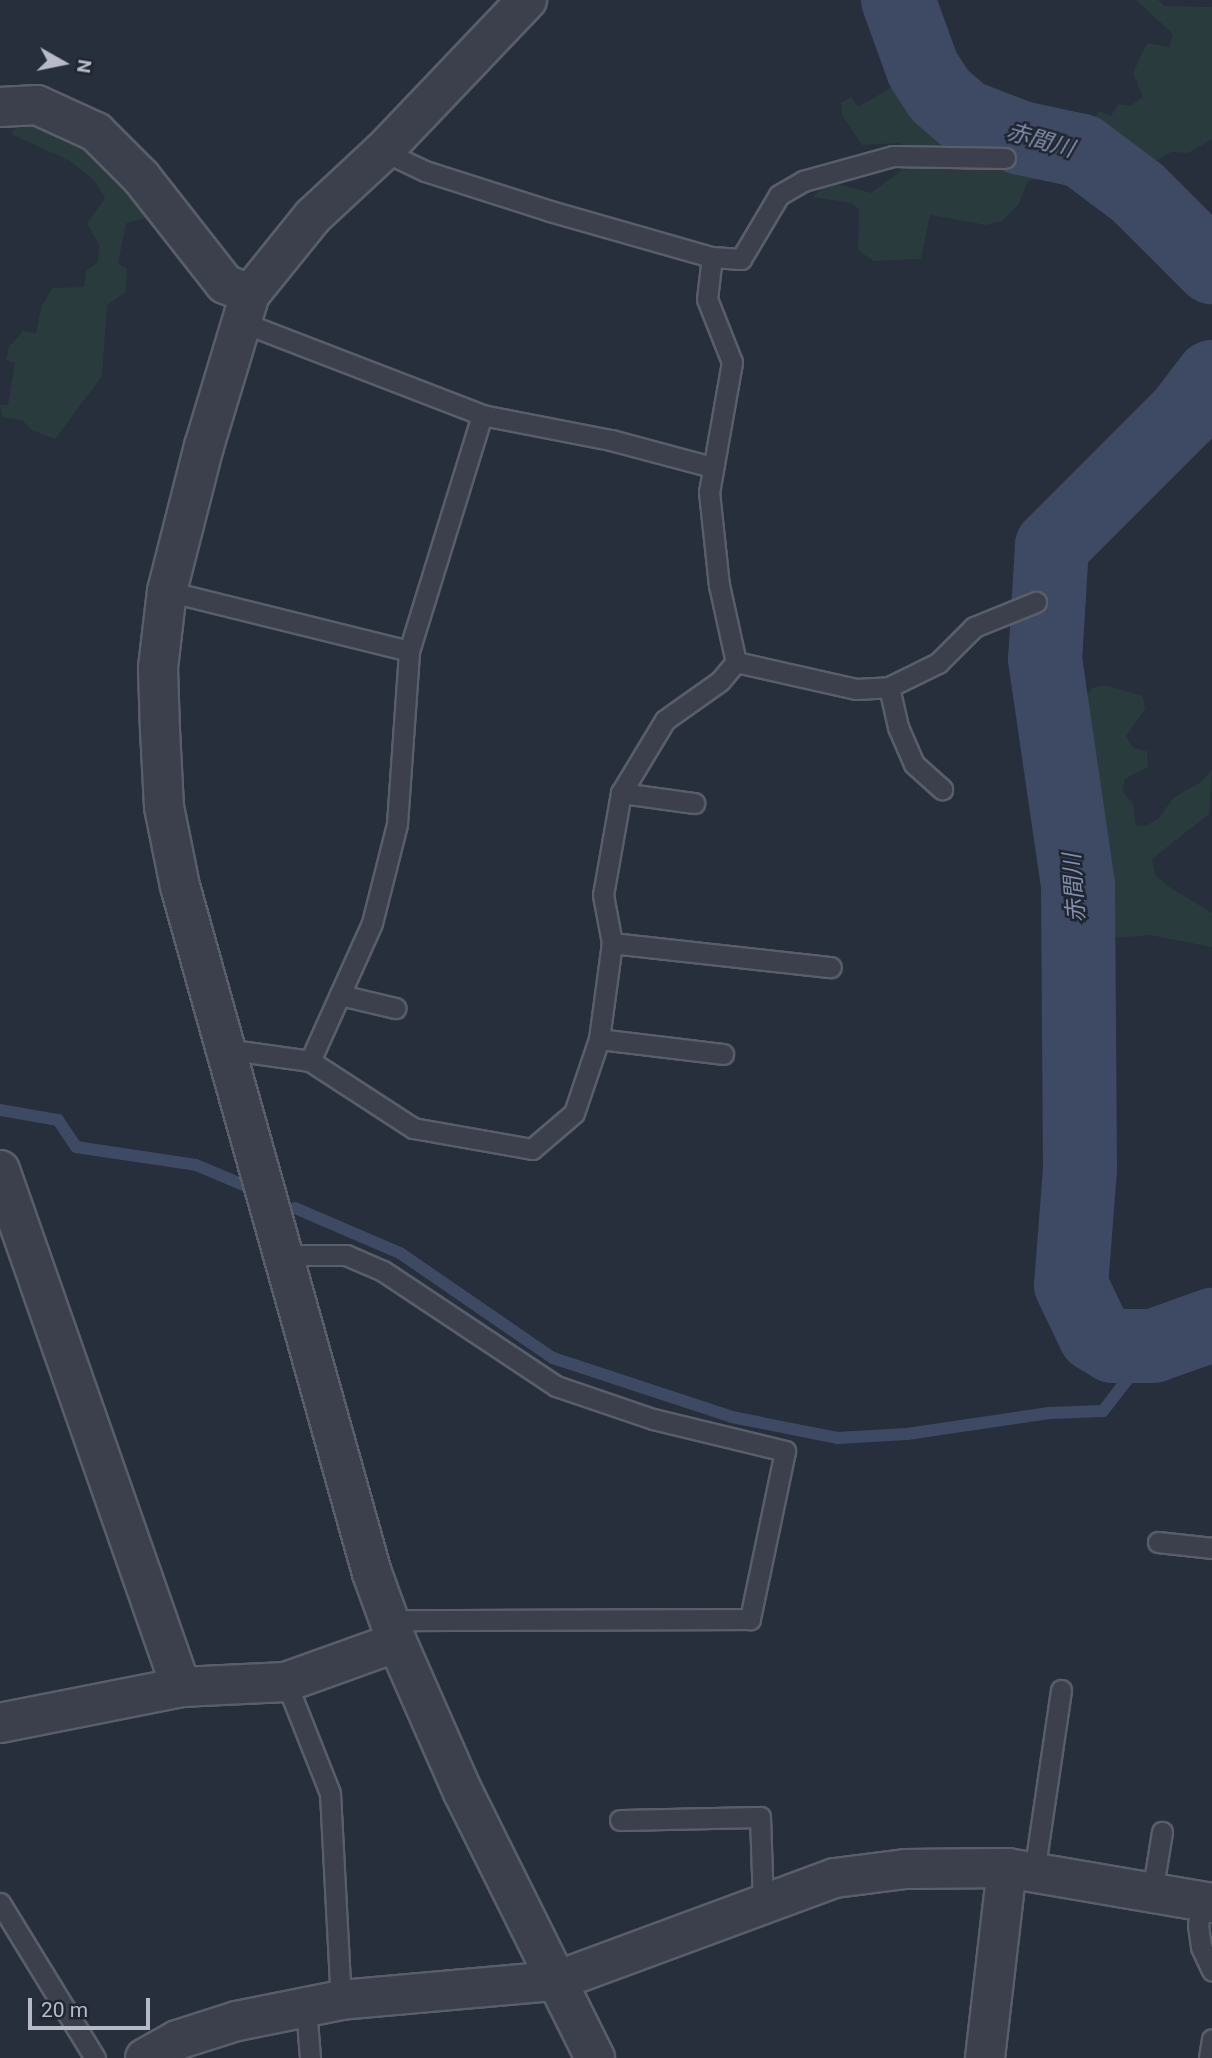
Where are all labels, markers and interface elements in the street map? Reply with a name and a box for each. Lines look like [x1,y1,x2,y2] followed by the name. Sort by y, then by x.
[28,28,98,98] north arrow
[72,58,97,75] text: N
[1003,118,1077,164] water label: 赤間川
[1059,853,1091,923] water label: 赤間川
[32,1984,154,2028] scale bar
[41,1998,88,2022] text: 20 m

